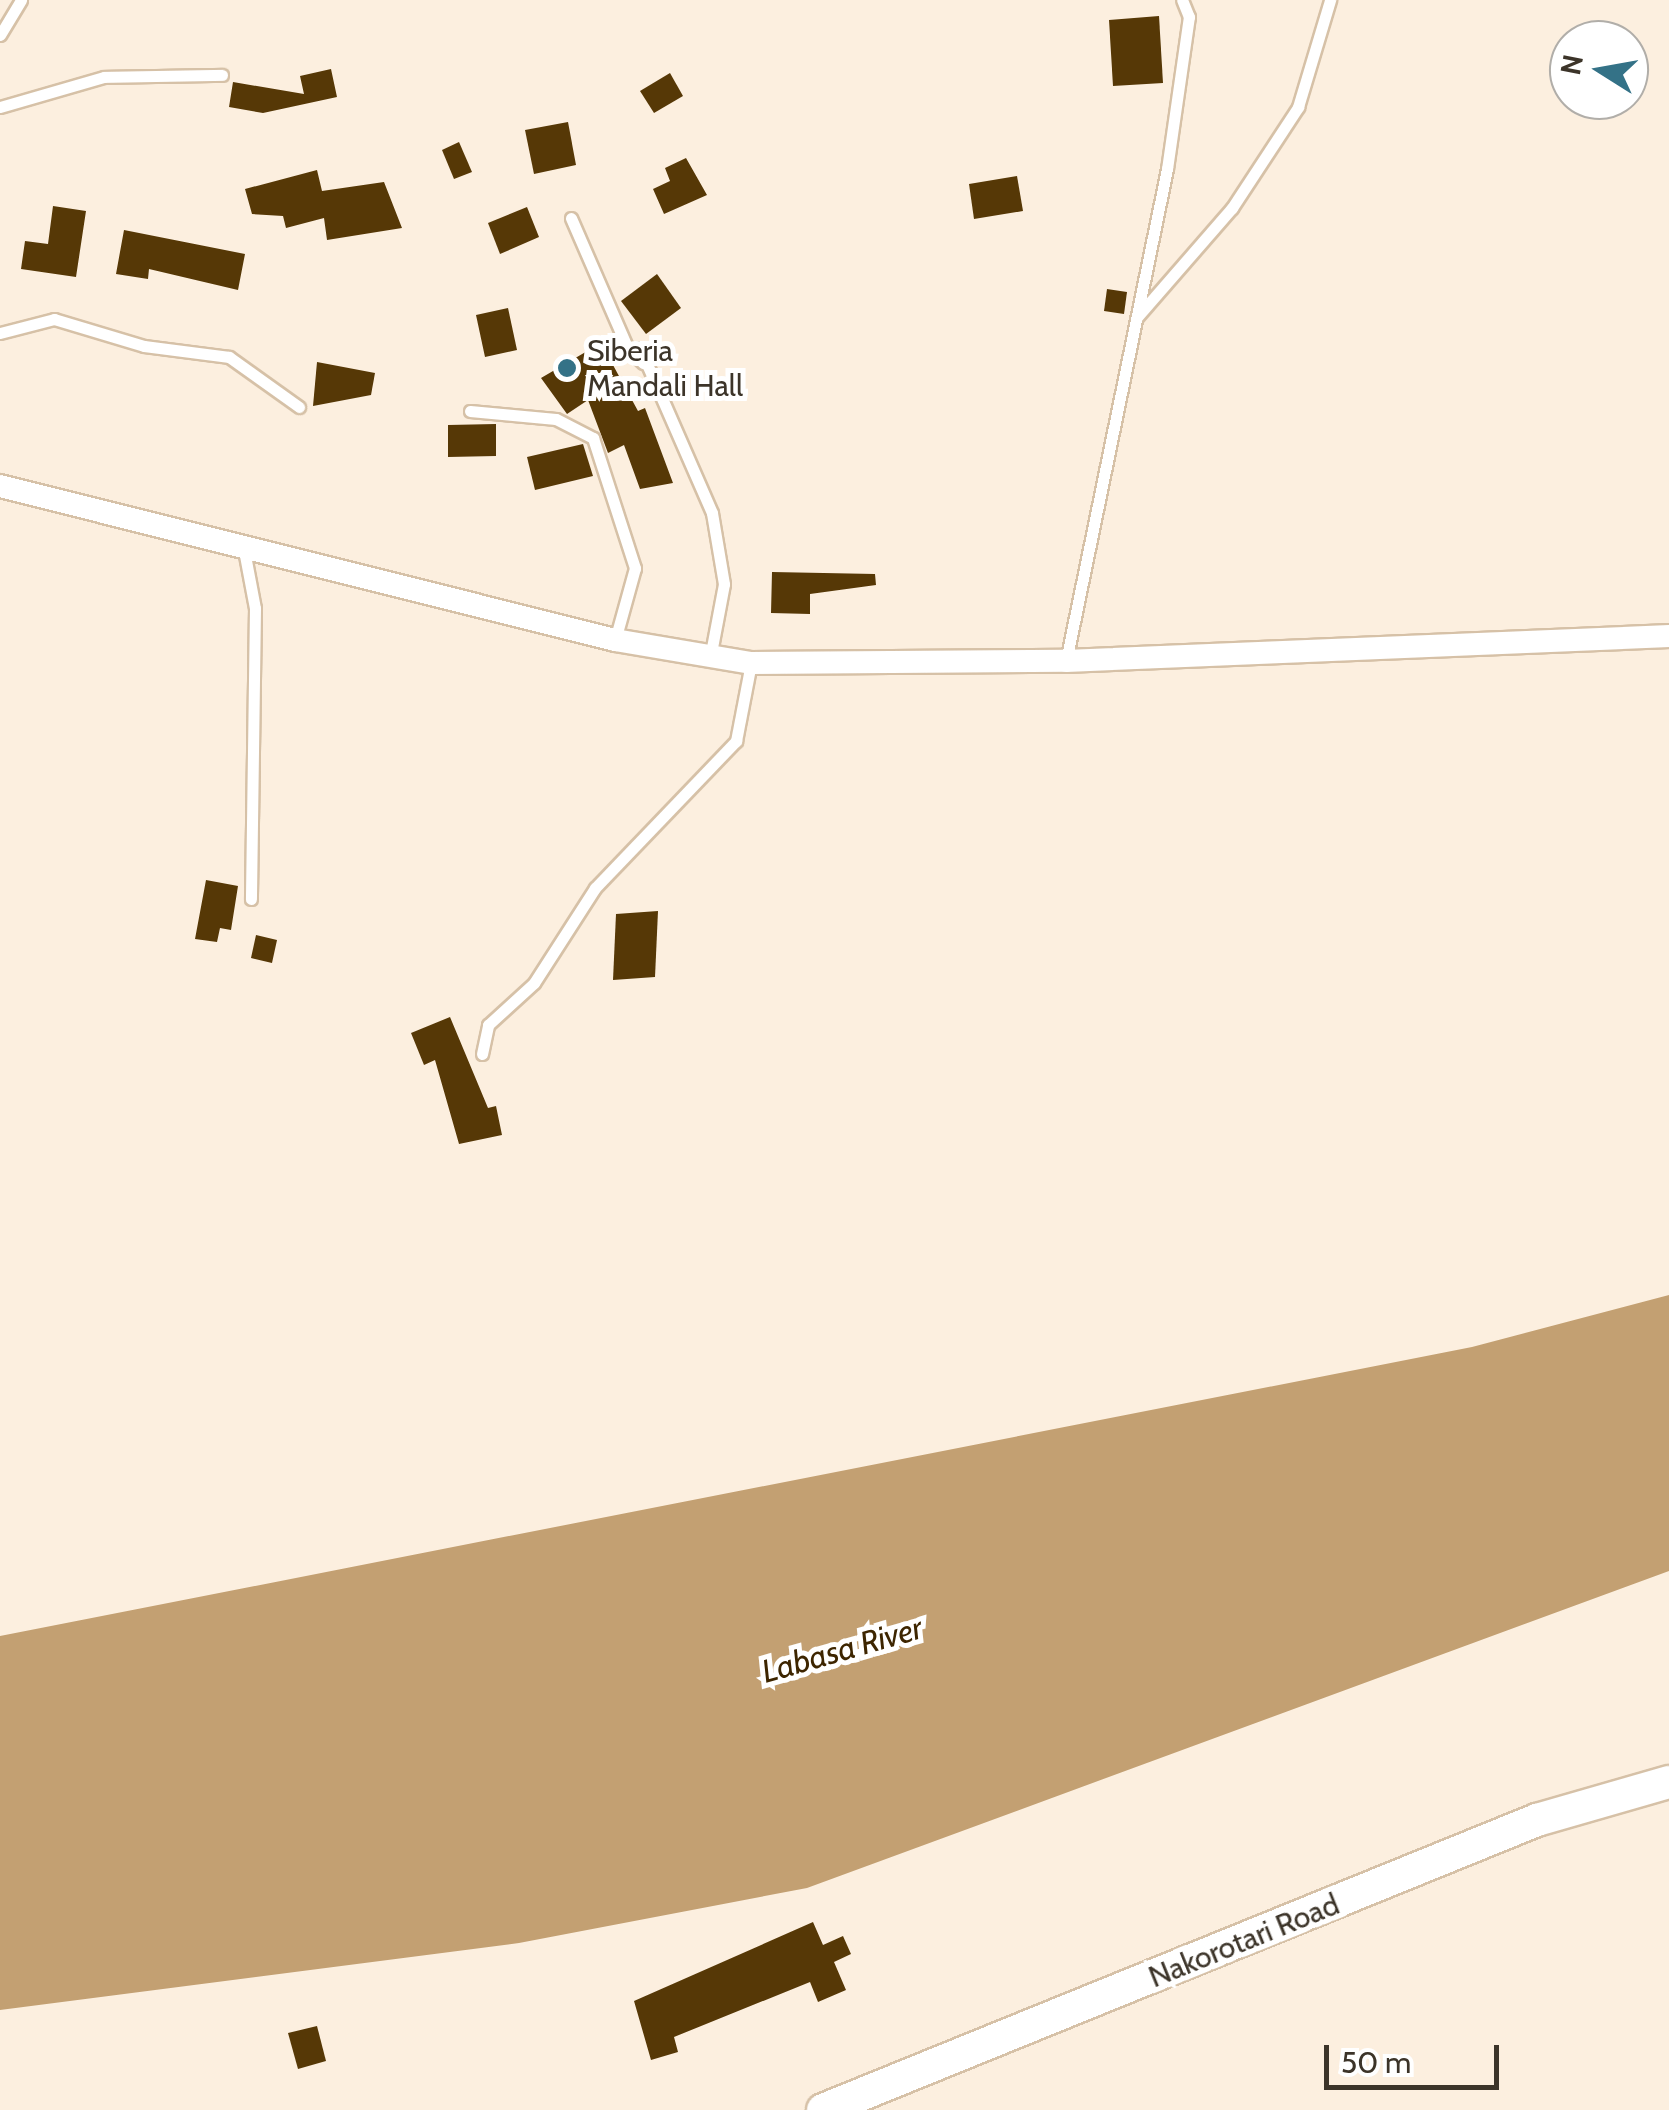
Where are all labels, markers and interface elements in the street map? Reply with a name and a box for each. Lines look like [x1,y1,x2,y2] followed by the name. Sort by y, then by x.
[1549,20,1649,120] north arrow
[1553,52,1590,78] text: N
[587,333,743,404] place label: Siberia Mandali Hall
[556,357,578,379] marker: Siberia Mandali Hall
[757,1609,927,1691] water label: Labasa River
[1144,1886,1344,1996] street label: Nakorotari Road
[1329,2025,1504,2087] scale bar
[1341,2044,1411,2081] text: 50 m

